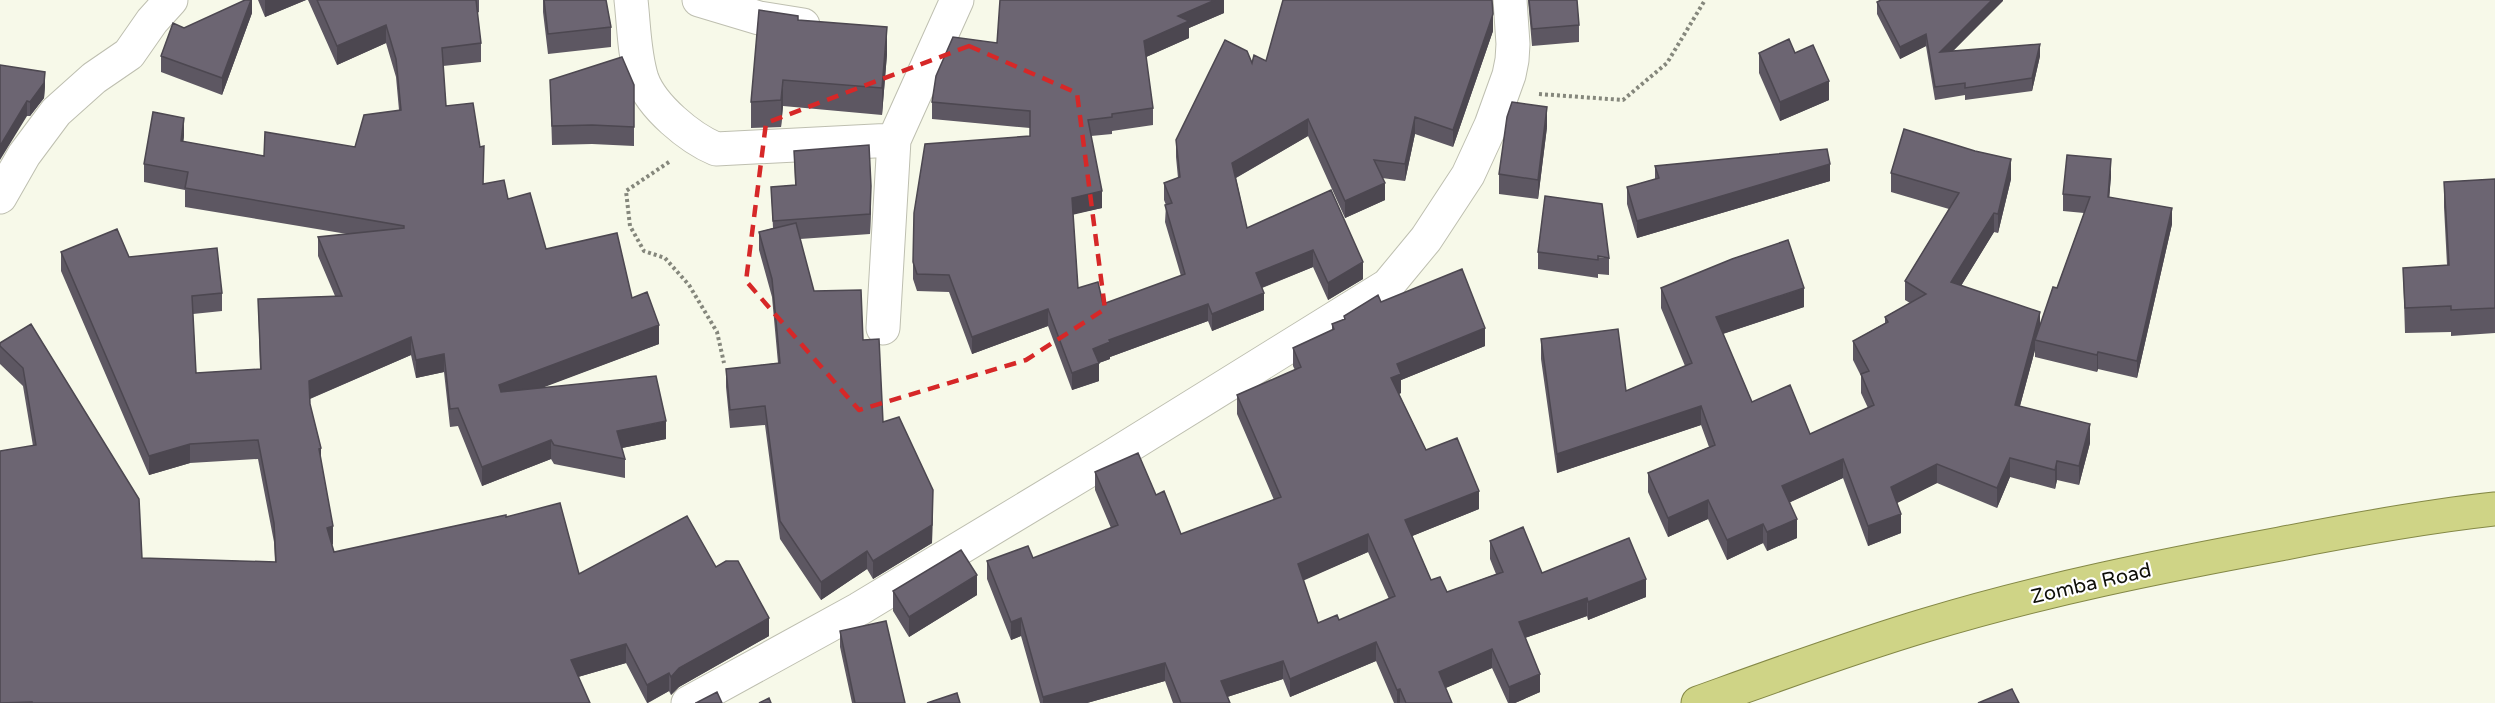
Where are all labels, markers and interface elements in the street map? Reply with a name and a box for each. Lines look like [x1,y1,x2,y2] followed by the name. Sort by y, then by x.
[2029,558,2154,609] street label: Zomba Road

